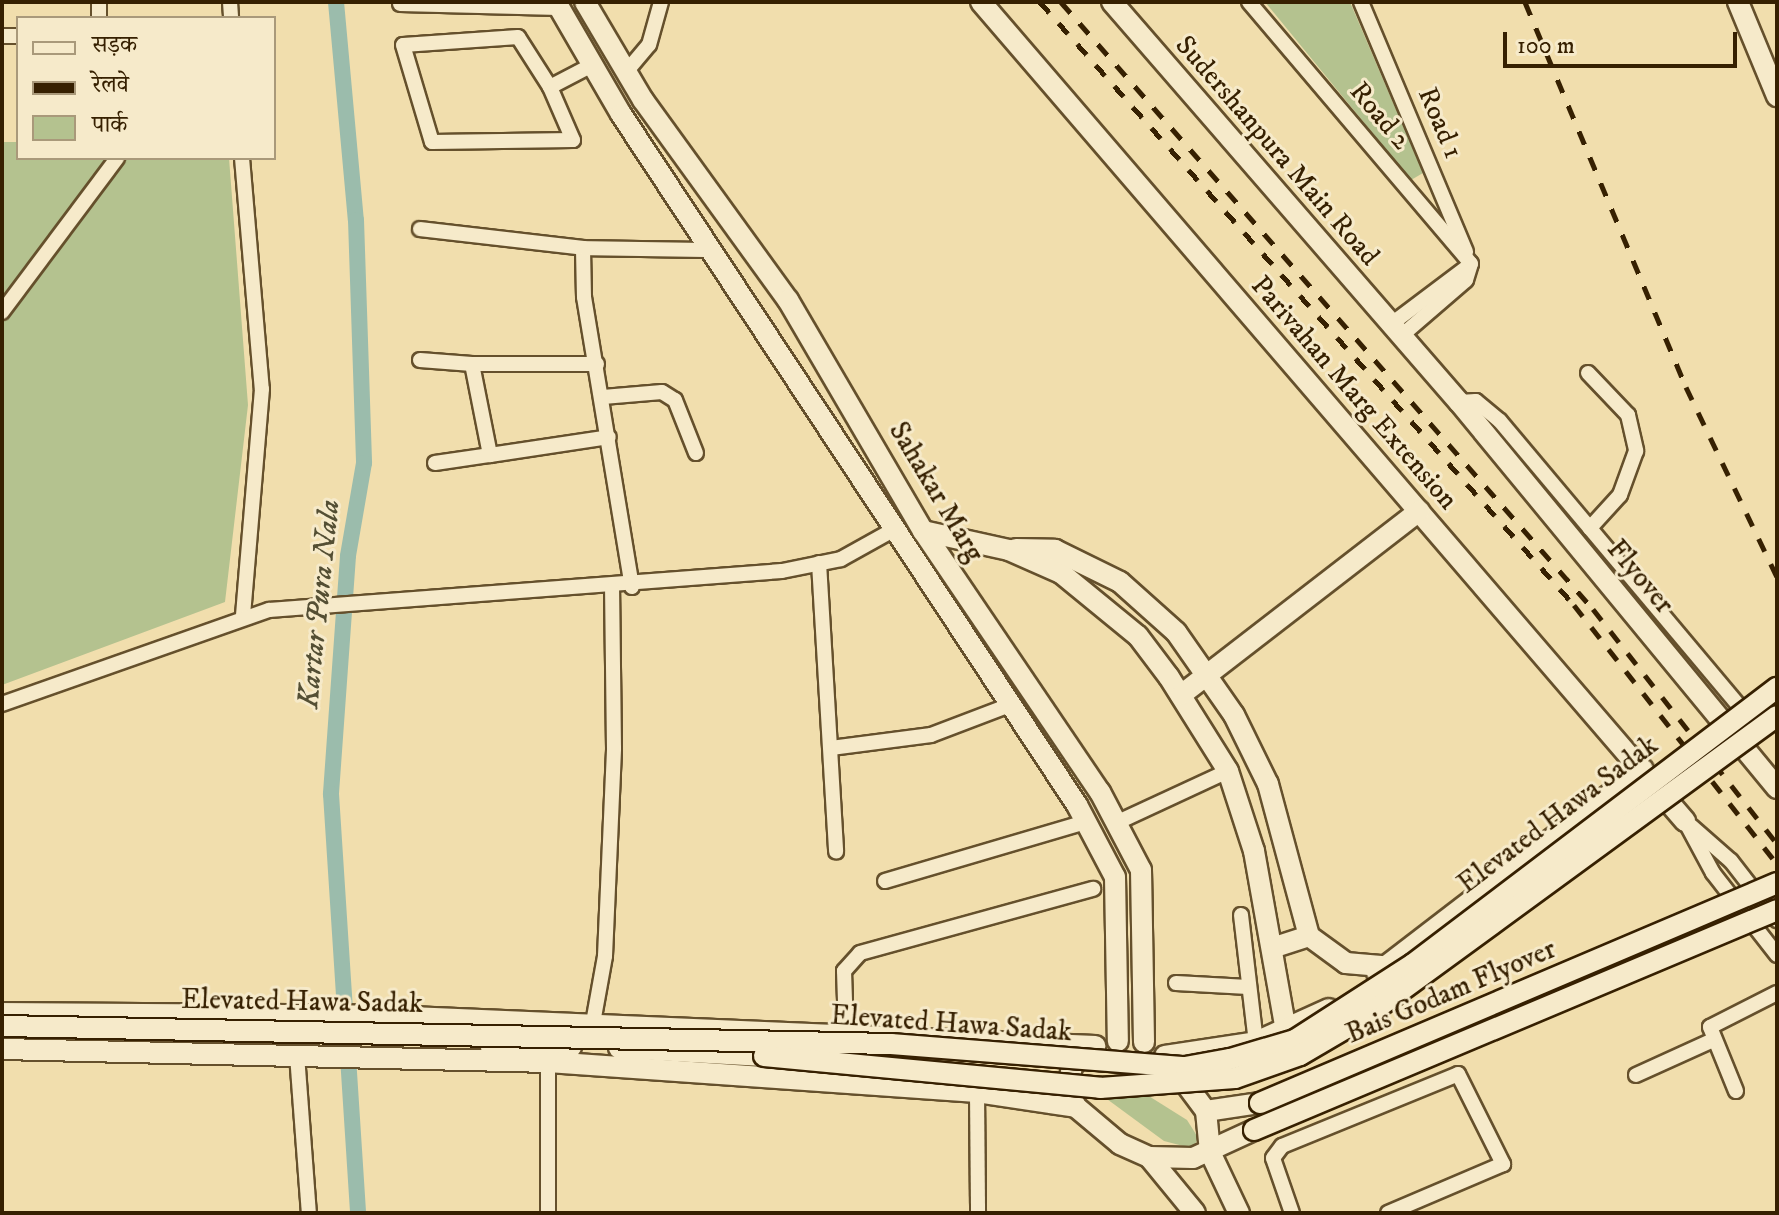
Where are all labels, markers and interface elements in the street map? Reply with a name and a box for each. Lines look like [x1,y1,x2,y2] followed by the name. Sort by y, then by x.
[16,16,276,160] legend
[1507,16,1741,66] scale bar
[1168,29,1386,273] street label: Sudershanpura Main Road
[92,30,137,60] text: सड़क
[1517,31,1575,61] text: 100 m
[92,70,129,100] text: रेलवे
[1342,75,1418,157] street label: Road 2
[1410,82,1470,164] street label: Road 1
[92,110,127,140] text: पार्क
[1243,269,1465,517] street label: Parivahan Marg Extension
[881,416,991,568] street label: Sahakar Marg
[291,498,349,710] water label: Kartar Pura Nala
[1599,533,1681,621] street label: Flyover
[1451,729,1665,901] street label: Elevated Hawa Sadak
[1341,933,1561,1051] street label: Bais Godam Flyover
[181,983,423,1021] street label: Elevated Hawa Sadak
[829,999,1073,1049] street label: Elevated Hawa Sadak

